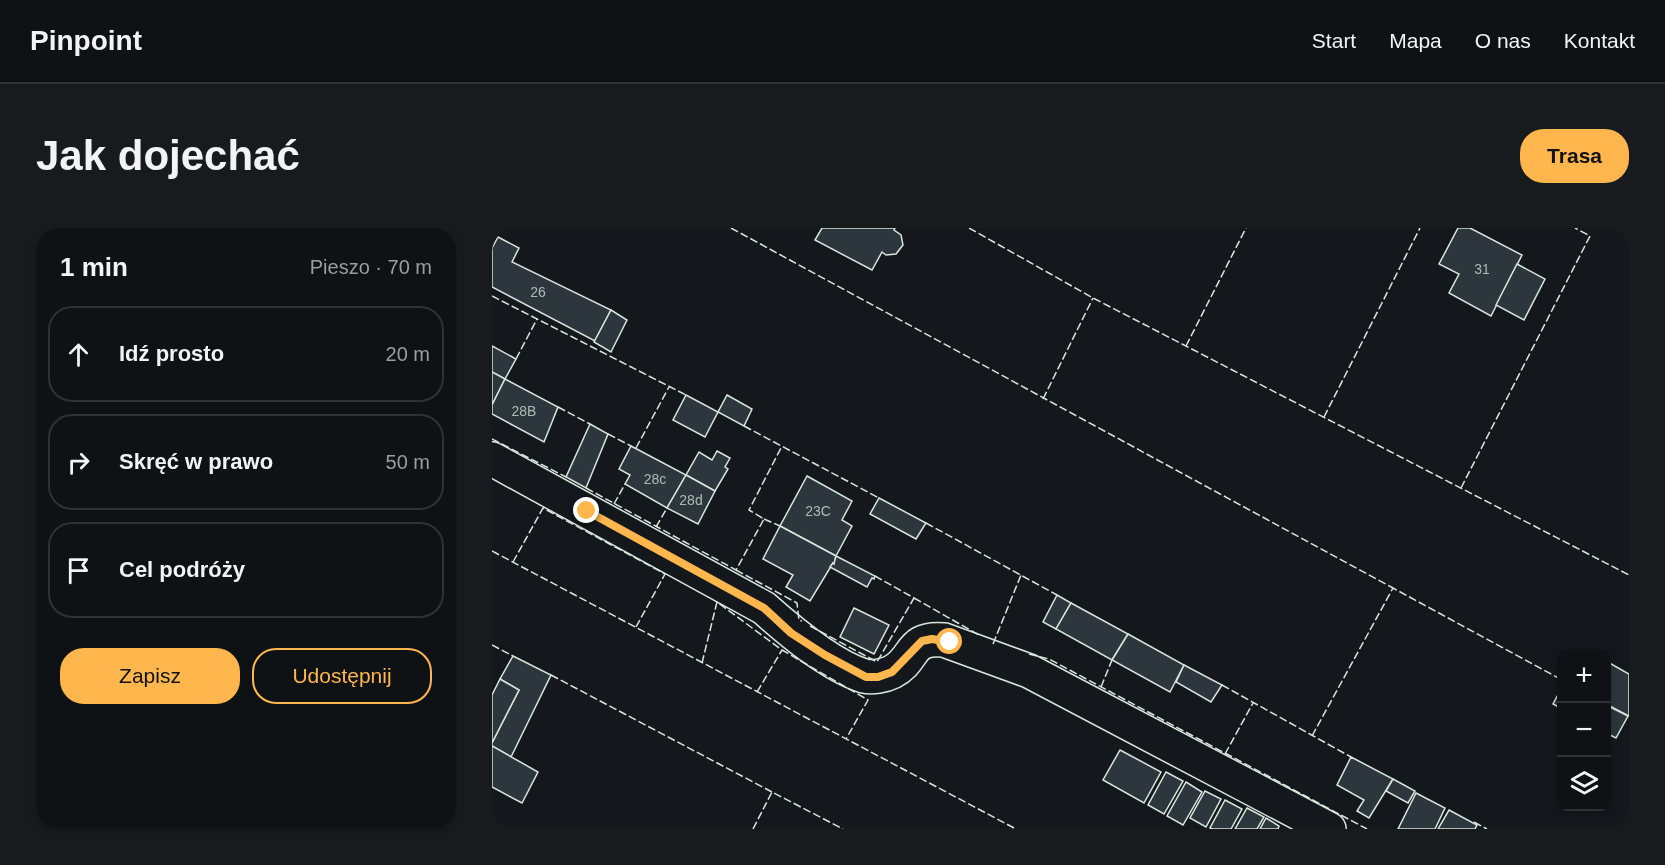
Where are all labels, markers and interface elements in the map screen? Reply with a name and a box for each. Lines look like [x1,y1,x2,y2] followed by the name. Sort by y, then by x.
[30,25,142,56] text: Pinpoint
[1312,29,1356,52] text: Start
[1389,29,1442,52] text: Mapa
[1475,29,1531,52] text: O nas
[1564,29,1635,52] text: Kontakt
[1520,129,1629,183] button: Trasa
[36,132,300,179] text: Jak dojechać
[60,252,128,282] text: 1 min
[310,256,432,278] text: Pieszo · 70 m
[1474,261,1490,277] house number: 31
[530,284,546,300] house number: 26
[62,338,95,371] icon: ahead
[119,341,224,366] text: Idź prosto
[386,343,430,365] text: 20 m
[512,403,536,419] house number: 28B
[62,446,95,479] icon: right
[119,449,273,474] text: Skręć w prawo
[386,451,430,473] text: 50 m
[644,471,666,487] house number: 28c
[679,492,703,508] house number: 28d
[573,497,599,523] route end
[805,503,831,519] house number: 23C
[62,554,95,587] icon: arrive
[119,557,245,582] text: Cel podróży
[936,628,962,654] route start
[60,648,240,704] button: Zapisz
[252,648,432,704] button: Udostępnij
[1557,649,1611,811] map controls
[1557,649,1611,703] button: +
[1557,703,1611,757] button: −
[1557,757,1611,811] button: layers

